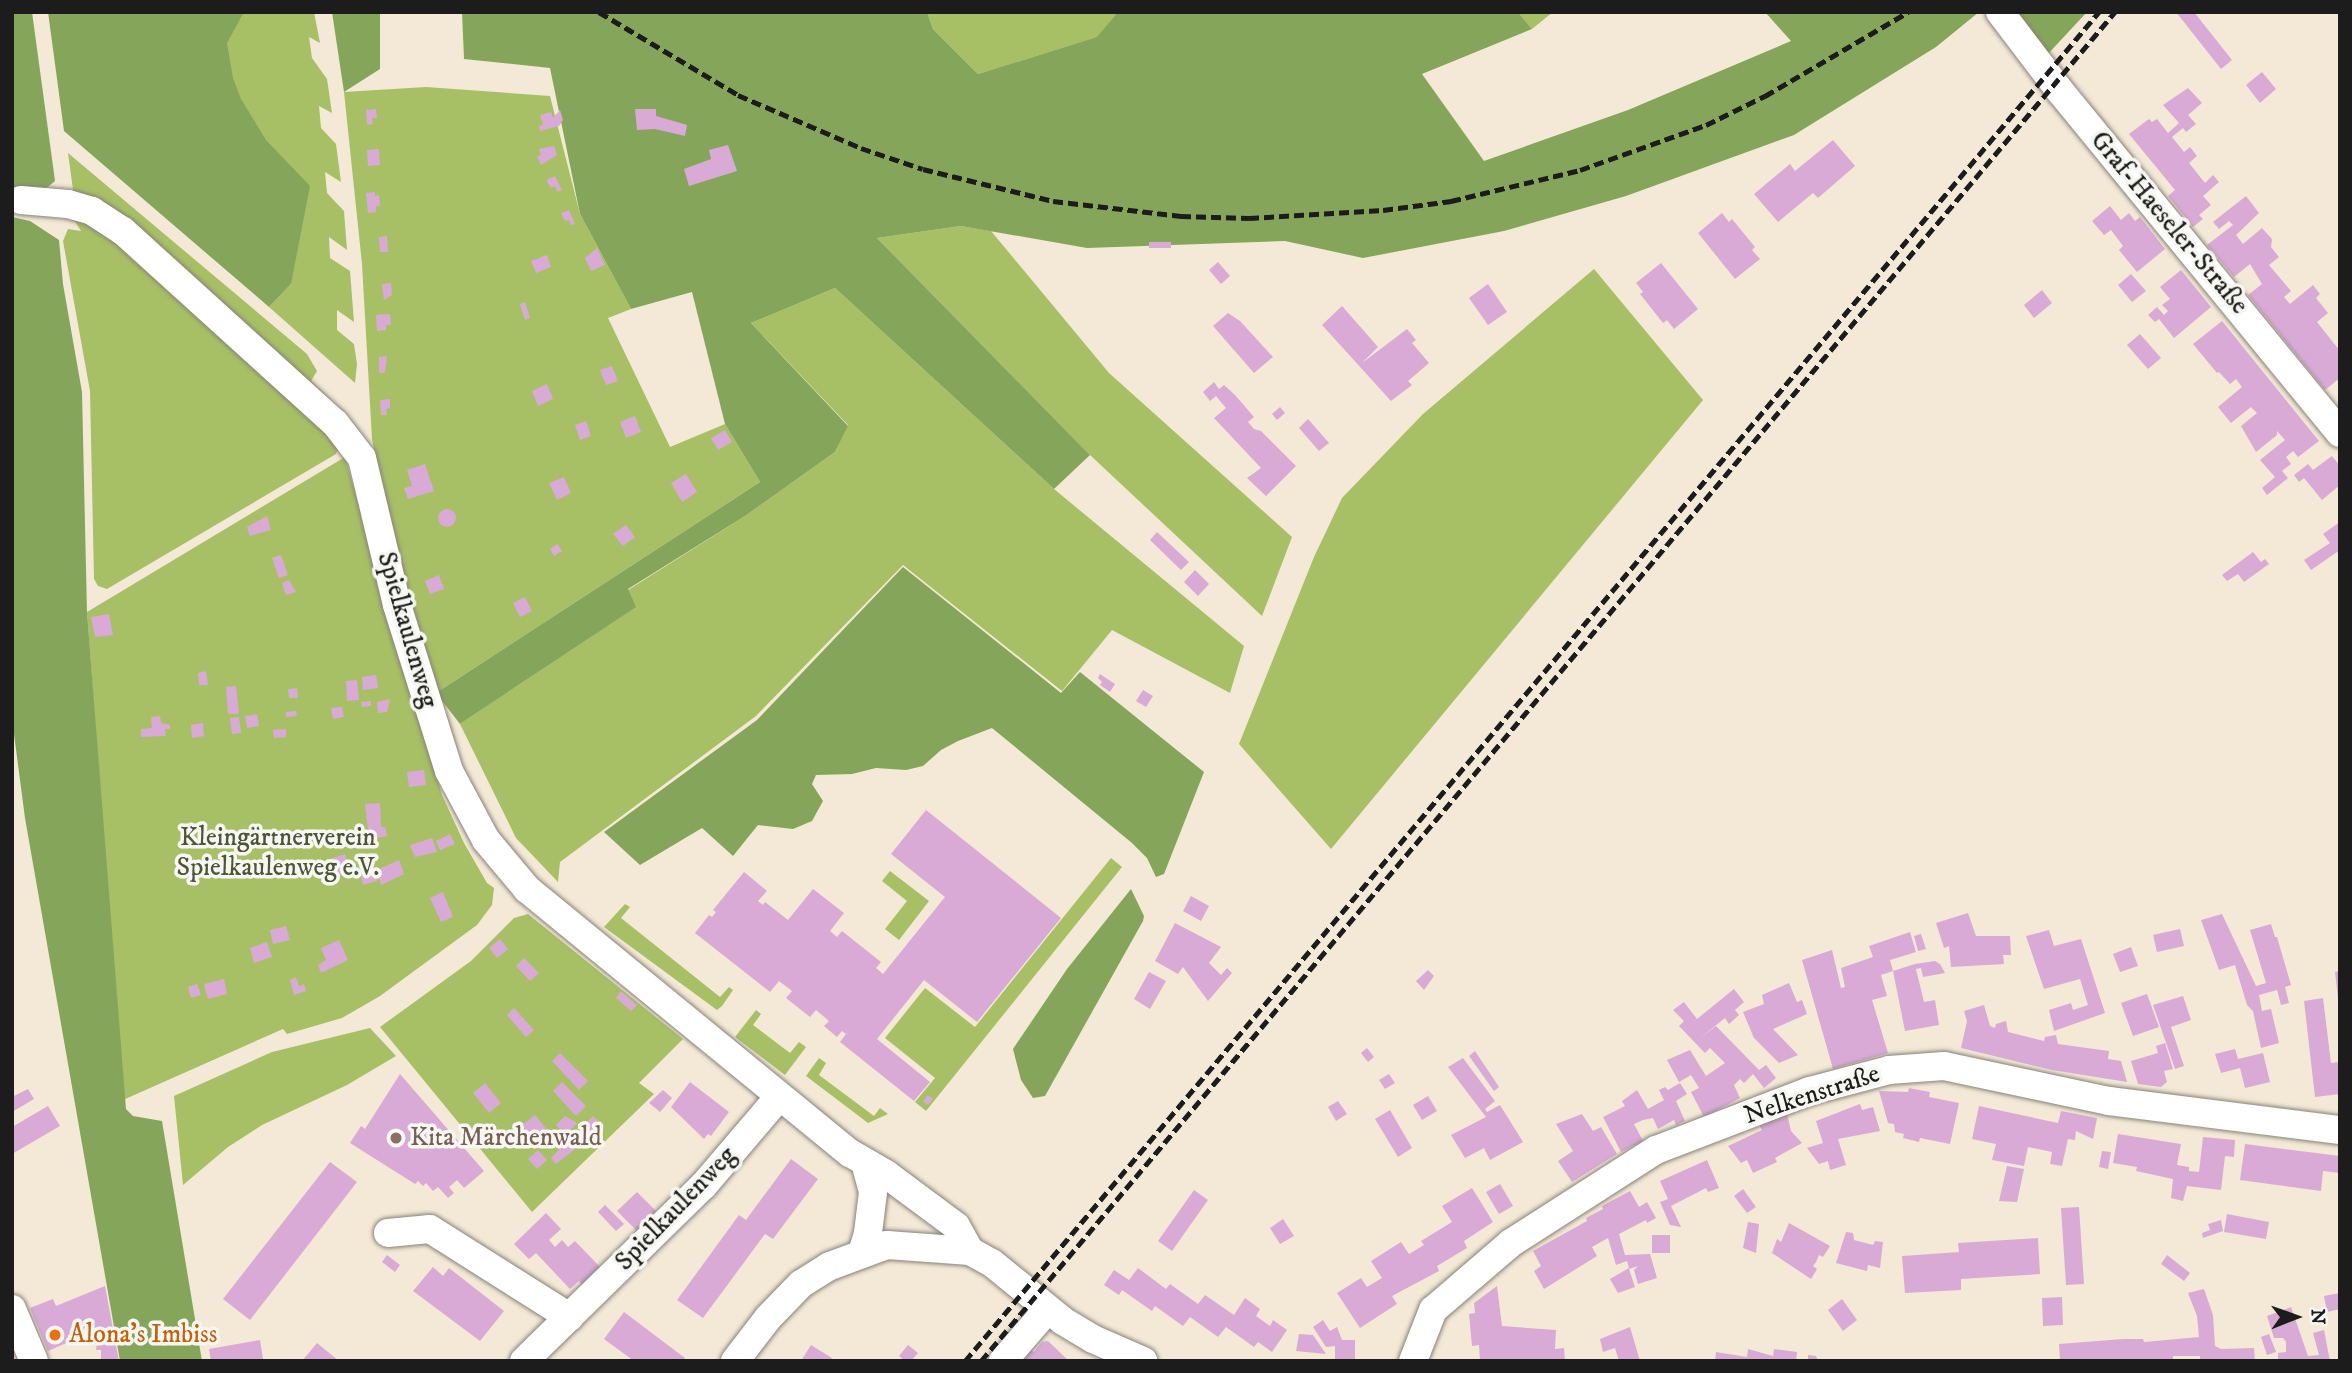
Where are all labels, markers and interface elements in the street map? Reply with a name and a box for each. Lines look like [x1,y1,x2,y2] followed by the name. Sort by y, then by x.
[2084,125,2254,321] street label: Graf-Haeseler-Straße
[370,549,444,711] street label: Spielkaulenweg
[177,822,379,884] park label: Kleingärtnerverein Spielkaulenweg e.V.
[1740,1058,1884,1132] street label: Nelkenstraße
[410,1122,602,1154] place label: Kita Märchenwald
[388,1130,404,1146] marker: Kita Märchenwald
[609,1140,743,1278] street label: Spielkaulenweg
[2261,1282,2331,1352] north arrow
[2306,1309,2329,1325] text: N
[69,1319,217,1351] place label: Alona's Imbiss
[47,1327,63,1343] marker: Alona's Imbiss

